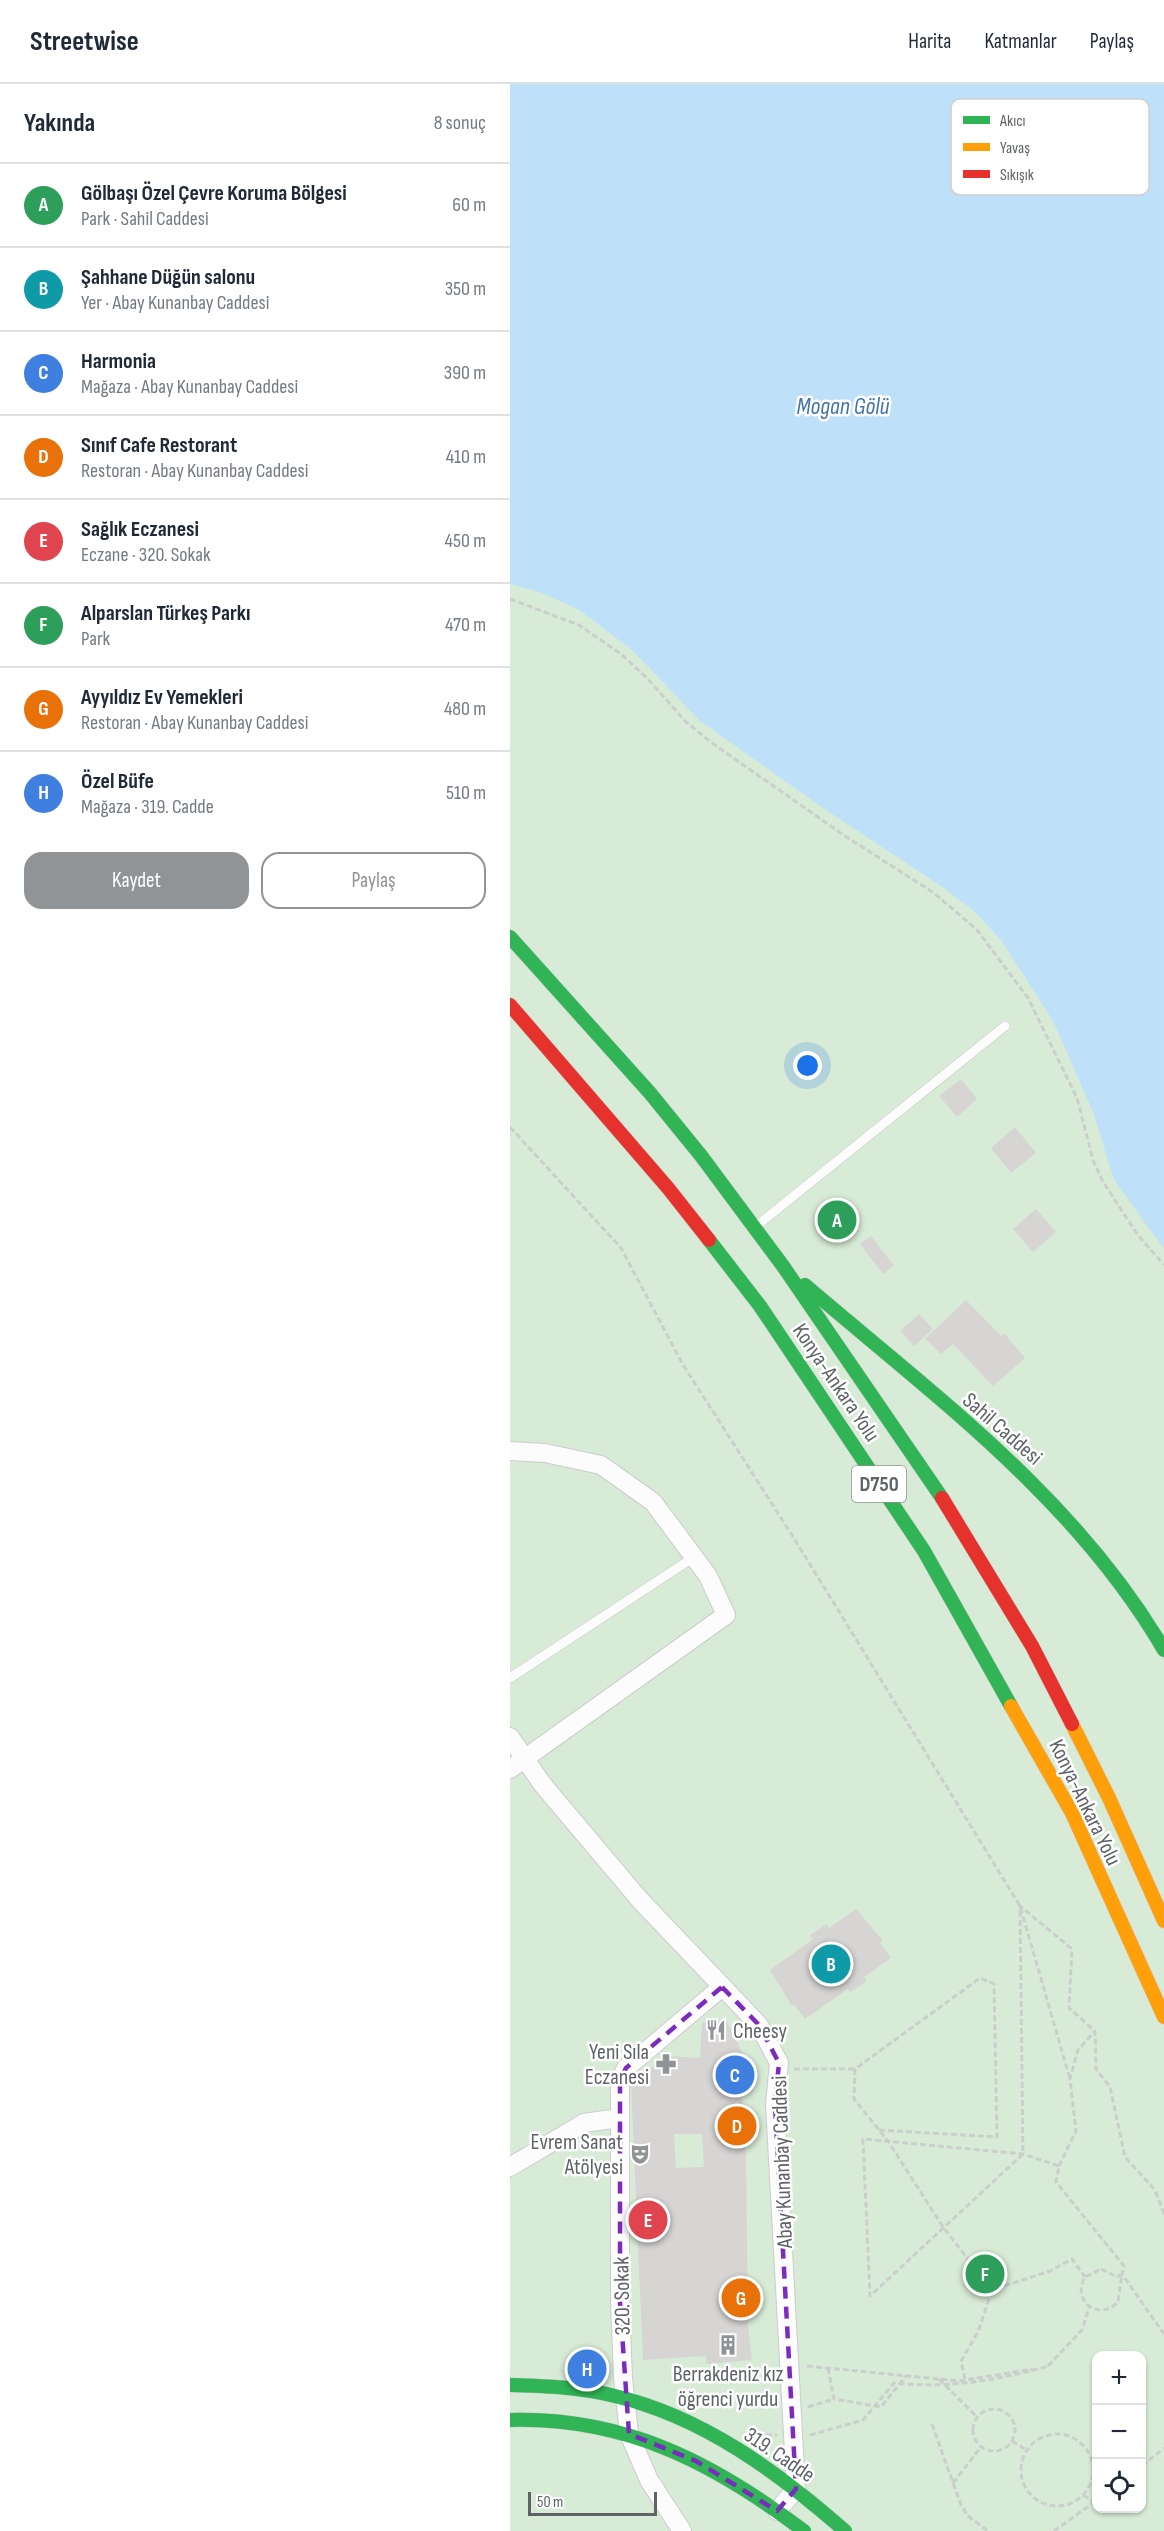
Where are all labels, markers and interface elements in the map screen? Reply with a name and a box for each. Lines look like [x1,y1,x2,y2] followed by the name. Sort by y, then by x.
[30,25,139,58] text: Streetwise
[908,29,951,54] text: Harita
[984,29,1057,54] text: Katmanlar
[1090,29,1134,54] text: Paylaş
[951,99,1149,195] legend
[24,108,95,139] text: Yakında
[434,111,486,135] text: 8 sonuç
[999,112,1025,131] text: Akıcı
[1000,139,1030,158] text: Yavaş
[1000,166,1034,185] text: Sıkışık
[81,180,347,207] text: Gölbaşı Özel Çevre Koruma Bölgesi
[39,193,48,217] text: A
[452,193,486,217] text: 60 m
[81,207,209,231] text: Park · Sahil Caddesi
[81,264,255,291] text: Şahhane Düğün salonu
[39,277,48,301] text: B
[445,277,486,301] text: 350 m
[81,291,269,315] text: Yer · Abay Kunanbay Caddesi
[81,348,156,375] text: Harmonia
[38,361,49,385] text: C
[444,361,486,385] text: 390 m
[81,375,298,399] text: Mağaza · Abay Kunanbay Caddesi
[797,392,890,421] water label: Mogan Gölü
[81,432,237,459] text: Sınıf Cafe Restorant
[38,445,49,469] text: D
[446,445,486,469] text: 410 m
[81,459,308,483] text: Restoran · Abay Kunanbay Caddesi
[81,516,199,543] text: Sağlık Eczanesi
[39,529,48,553] text: E
[445,529,486,553] text: 450 m
[81,543,211,567] text: Eczane · 320. Sokak
[81,600,251,627] text: Alparslan Türkeş Parkı
[39,613,48,637] text: F
[445,613,486,637] text: 470 m
[81,627,110,651] text: Park
[81,684,243,711] text: Ayyıldız Ev Yemekleri
[38,697,49,721] text: G
[444,697,486,721] text: 480 m
[81,711,308,735] text: Restoran · Abay Kunanbay Caddesi
[81,768,154,795] text: Özel Büfe
[38,781,49,805] text: H
[446,781,486,805] text: 510 m
[81,795,214,819] text: Mağaza · 319. Cadde
[24,852,249,909] button: Kaydet
[261,852,486,909] button: Paylaş
[793,1051,822,1080] your location
[818,1198,856,1242] pin: A
[786,1319,885,1447] street label: Konya-Ankara Yolu
[957,1387,1047,1471] street label: Sahil Caddesi
[852,1466,906,1502] road number: D750
[1043,1735,1127,1870] street label: Konya-Ankara Yolu
[812,1942,850,1986] pin: B
[704,2018,728,2042] restaurant icon: Cheesy
[733,2018,788,2045] place label: Cheesy
[585,2039,649,2091] place label: Yeni Sıla Eczanesi
[654,2052,678,2076] pharmacy icon: Yeni Sıla Eczanesi
[716,2052,754,2098] pin: C
[766,2075,799,2250] street label: Abay Kunanbay Caddesi
[718,2104,756,2148] pin: D
[531,2129,623,2181] place label: Evrem Sanat Atölyesi
[628,2142,652,2166] theatre icon: Evrem Sanat Atölyesi
[628,2198,668,2242] pin: E
[966,2252,1004,2296] pin: F
[608,2256,637,2336] street label: 320. Sokak
[722,2276,760,2320] pin: G
[716,2333,740,2357] building icon: Berrakdeniz kız öğrenci yurdu
[568,2346,607,2392] pin: H
[1092,2351,1146,2513] map controls
[1092,2351,1146,2405] button: +
[673,2361,783,2413] place label: Berrakdeniz kız öğrenci yurdu
[1092,2405,1146,2459] button: −
[739,2422,820,2489] street label: 319. Cadde
[1092,2459,1146,2513] button: locate
[528,2489,657,2516] scale bar
[537,2493,563,2512] text: 50 m

